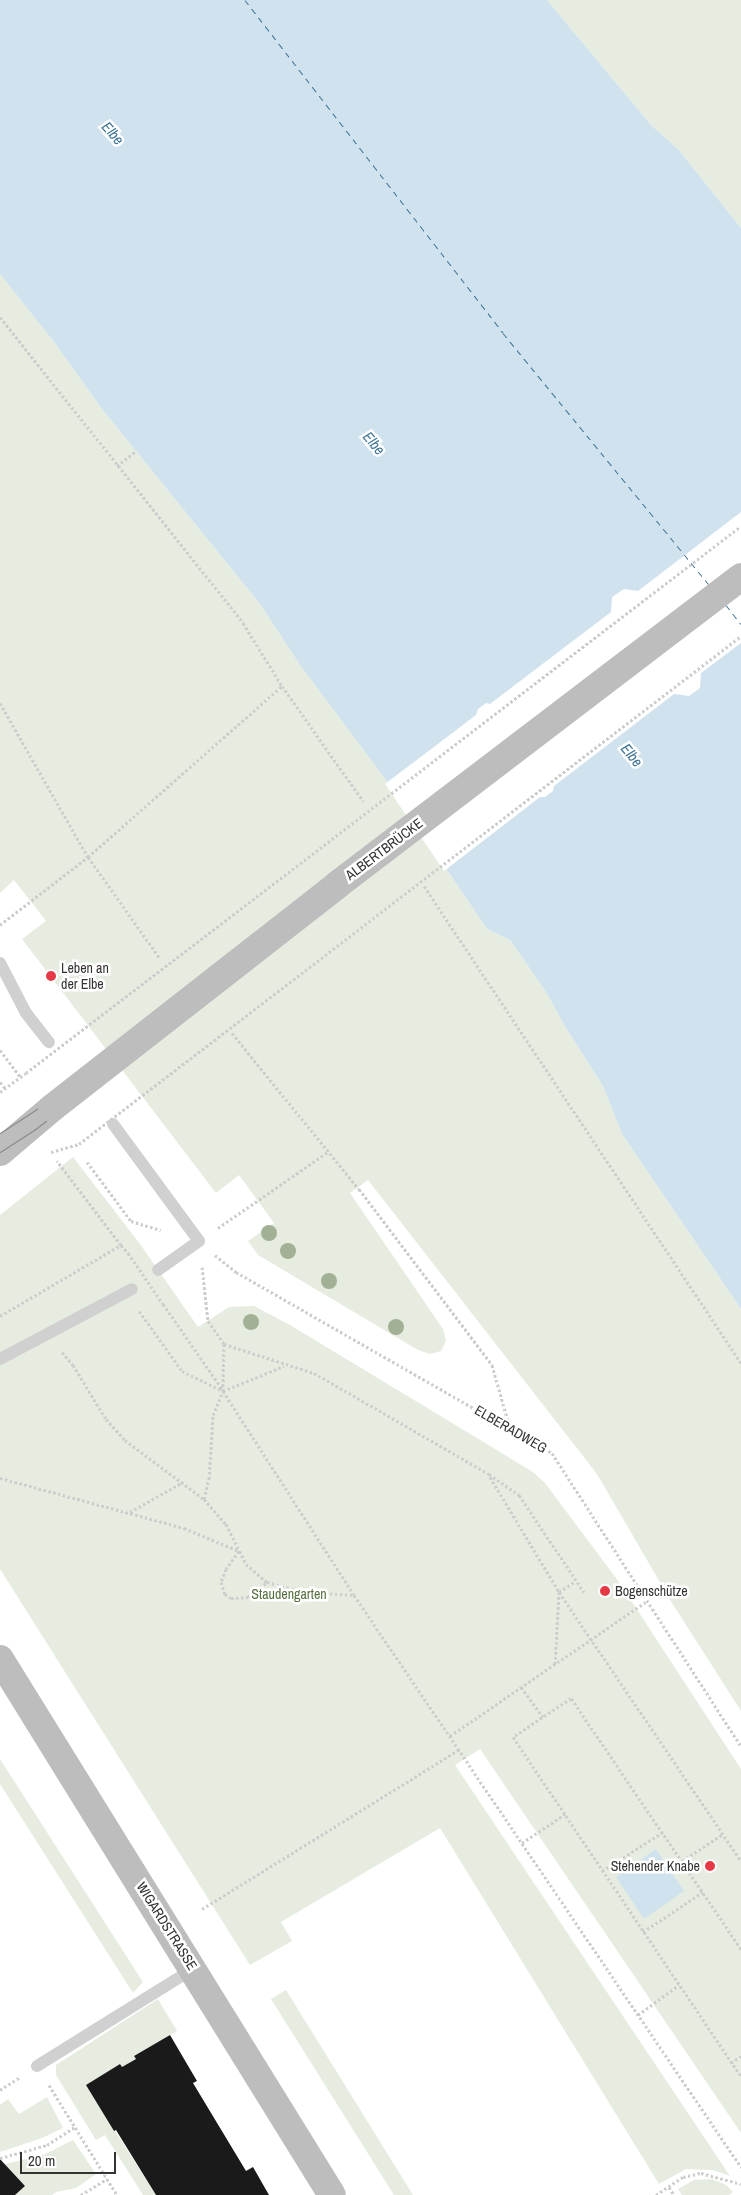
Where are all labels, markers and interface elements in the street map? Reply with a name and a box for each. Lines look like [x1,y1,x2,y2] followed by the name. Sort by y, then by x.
[98,118,128,148] water label: Elbe
[359,428,389,458] water label: Elbe
[617,740,647,770] water label: Elbe
[342,815,426,883] street label: ALBERTBRÜCKE
[61,960,109,992] place label: Leben an der Elbe
[45,970,57,982] marker: Leben an der Elbe
[472,1401,550,1457] street label: ELBERADWEG
[615,1583,688,1599] place label: Bogenschütze
[599,1585,611,1597] marker: Bogenschütze
[251,1586,327,1602] park label: Staudengarten
[611,1858,700,1874] place label: Stehender Knabe
[704,1860,716,1872] marker: Stehender Knabe
[133,1879,201,1973] street label: WIGARDSTRASSE
[22,2142,119,2174] scale bar
[28,2150,55,2171] text: 20 m

